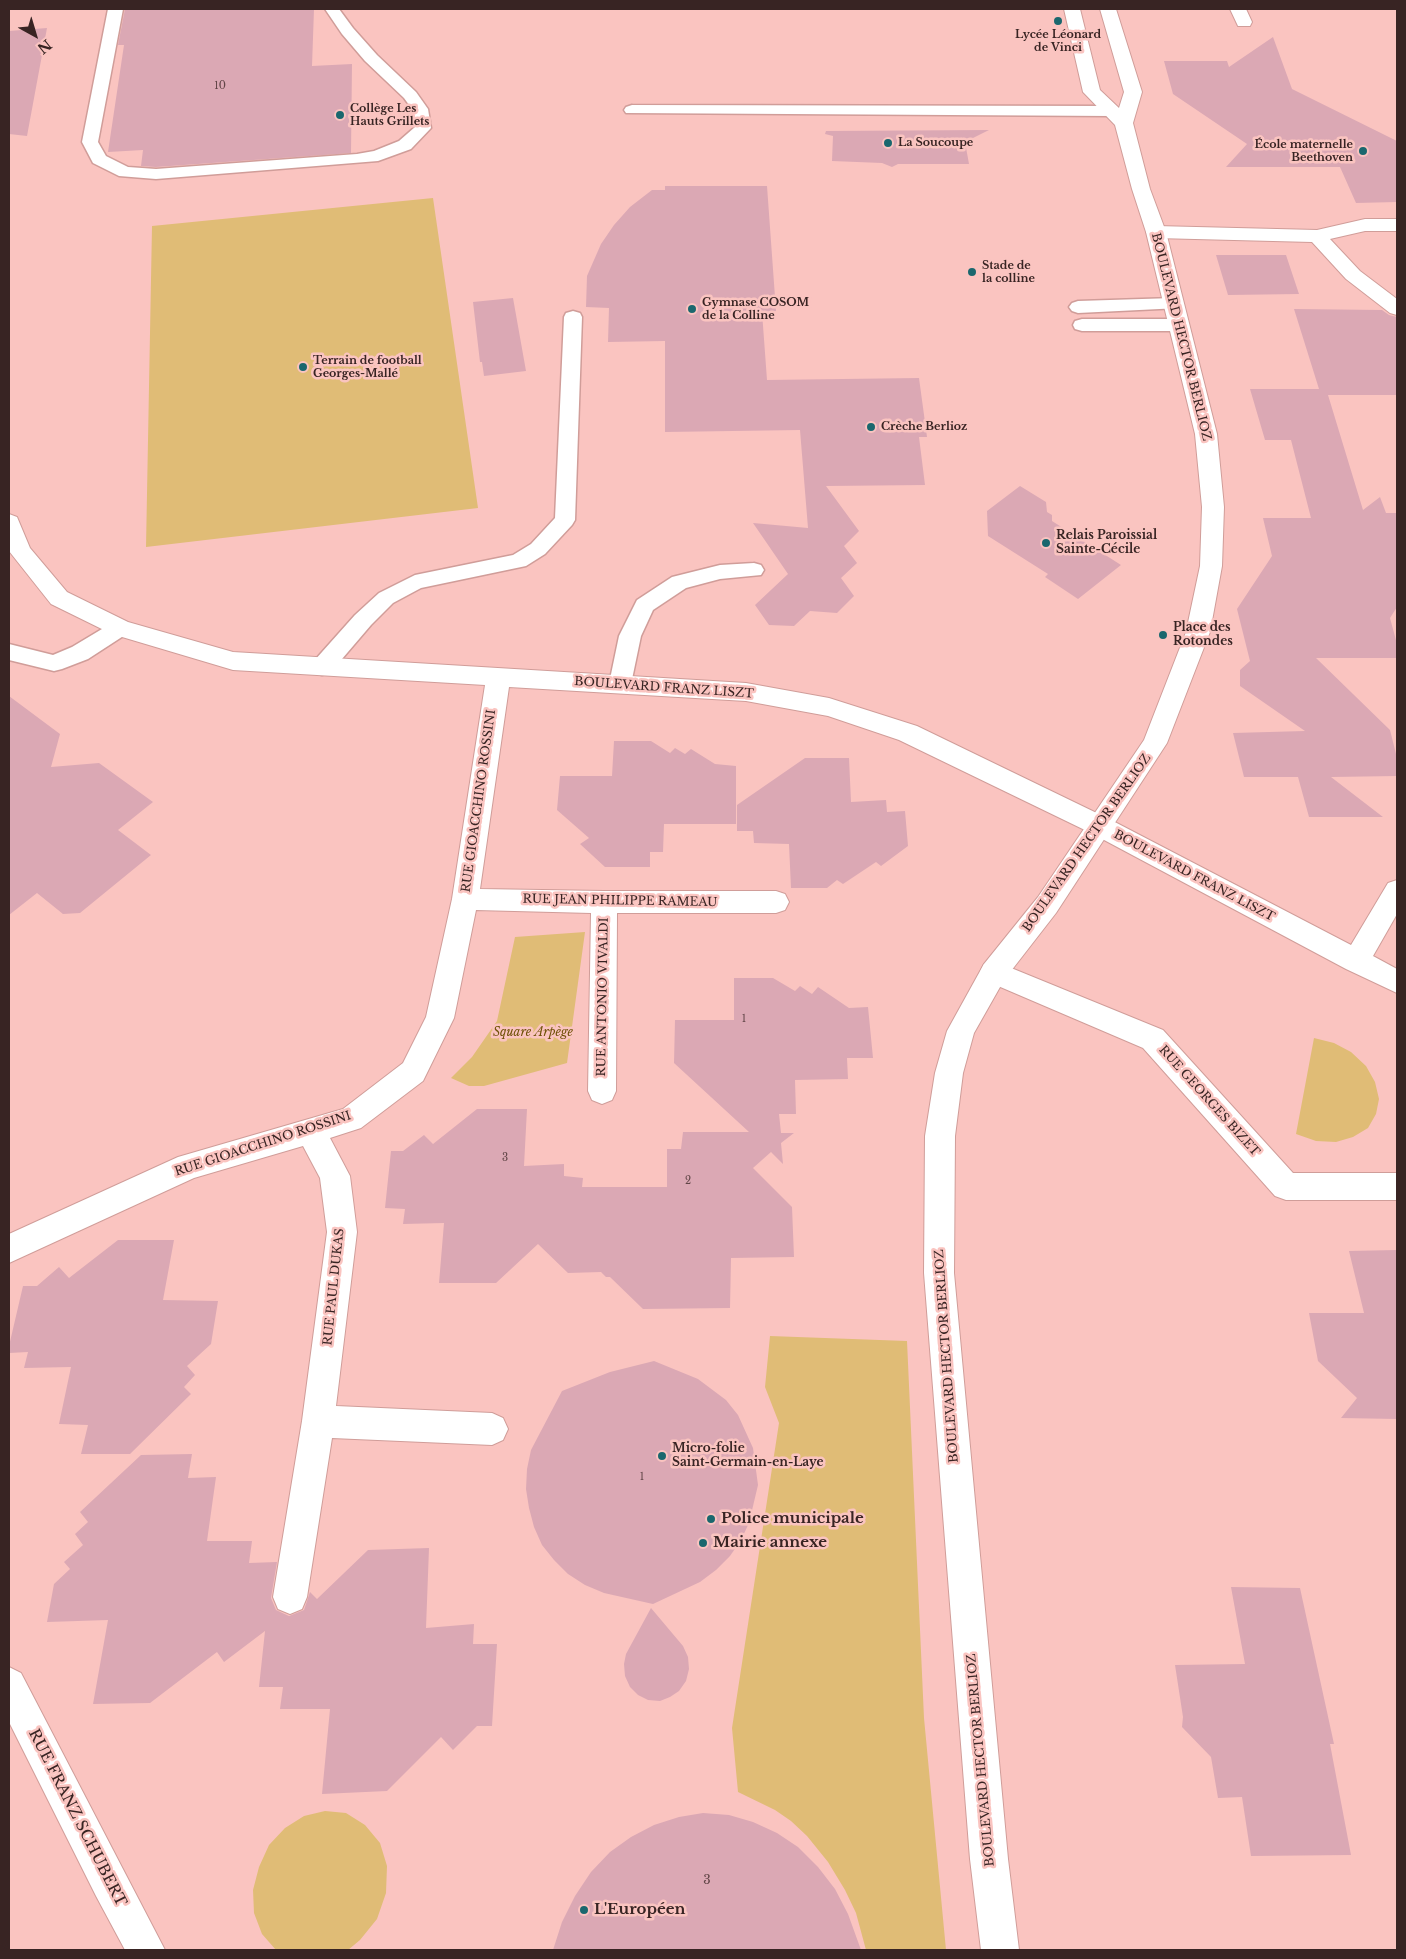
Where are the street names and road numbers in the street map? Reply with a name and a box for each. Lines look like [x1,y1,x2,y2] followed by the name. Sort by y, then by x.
[1148,232,1214,442] street label: BOULEVARD HECTOR BERLIOZ
[574,675,754,701] street label: BOULEVARD FRANZ LISZT
[459,709,499,893] street label: RUE GIOACCHINO ROSSINI
[1020,751,1154,935] street label: BOULEVARD HECTOR BERLIOZ
[1111,827,1277,925] street label: BOULEVARD FRANZ LISZT
[522,892,718,910] street label: RUE JEAN PHILIPPE RAMEAU
[594,917,612,1077] street label: RUE ANTONIO VIVALDI
[1156,1043,1262,1159] street label: RUE GEORGES BIZET
[173,1109,353,1179] street label: RUE GIOACCHINO ROSSINI
[321,1228,347,1346] street label: RUE PAUL DUKAS
[932,1249,962,1463] street label: BOULEVARD HECTOR BERLIOZ
[965,1653,997,1867] street label: BOULEVARD HECTOR BERLIOZ
[24,1726,130,1910] street label: RUE FRANZ SCHUBERT

